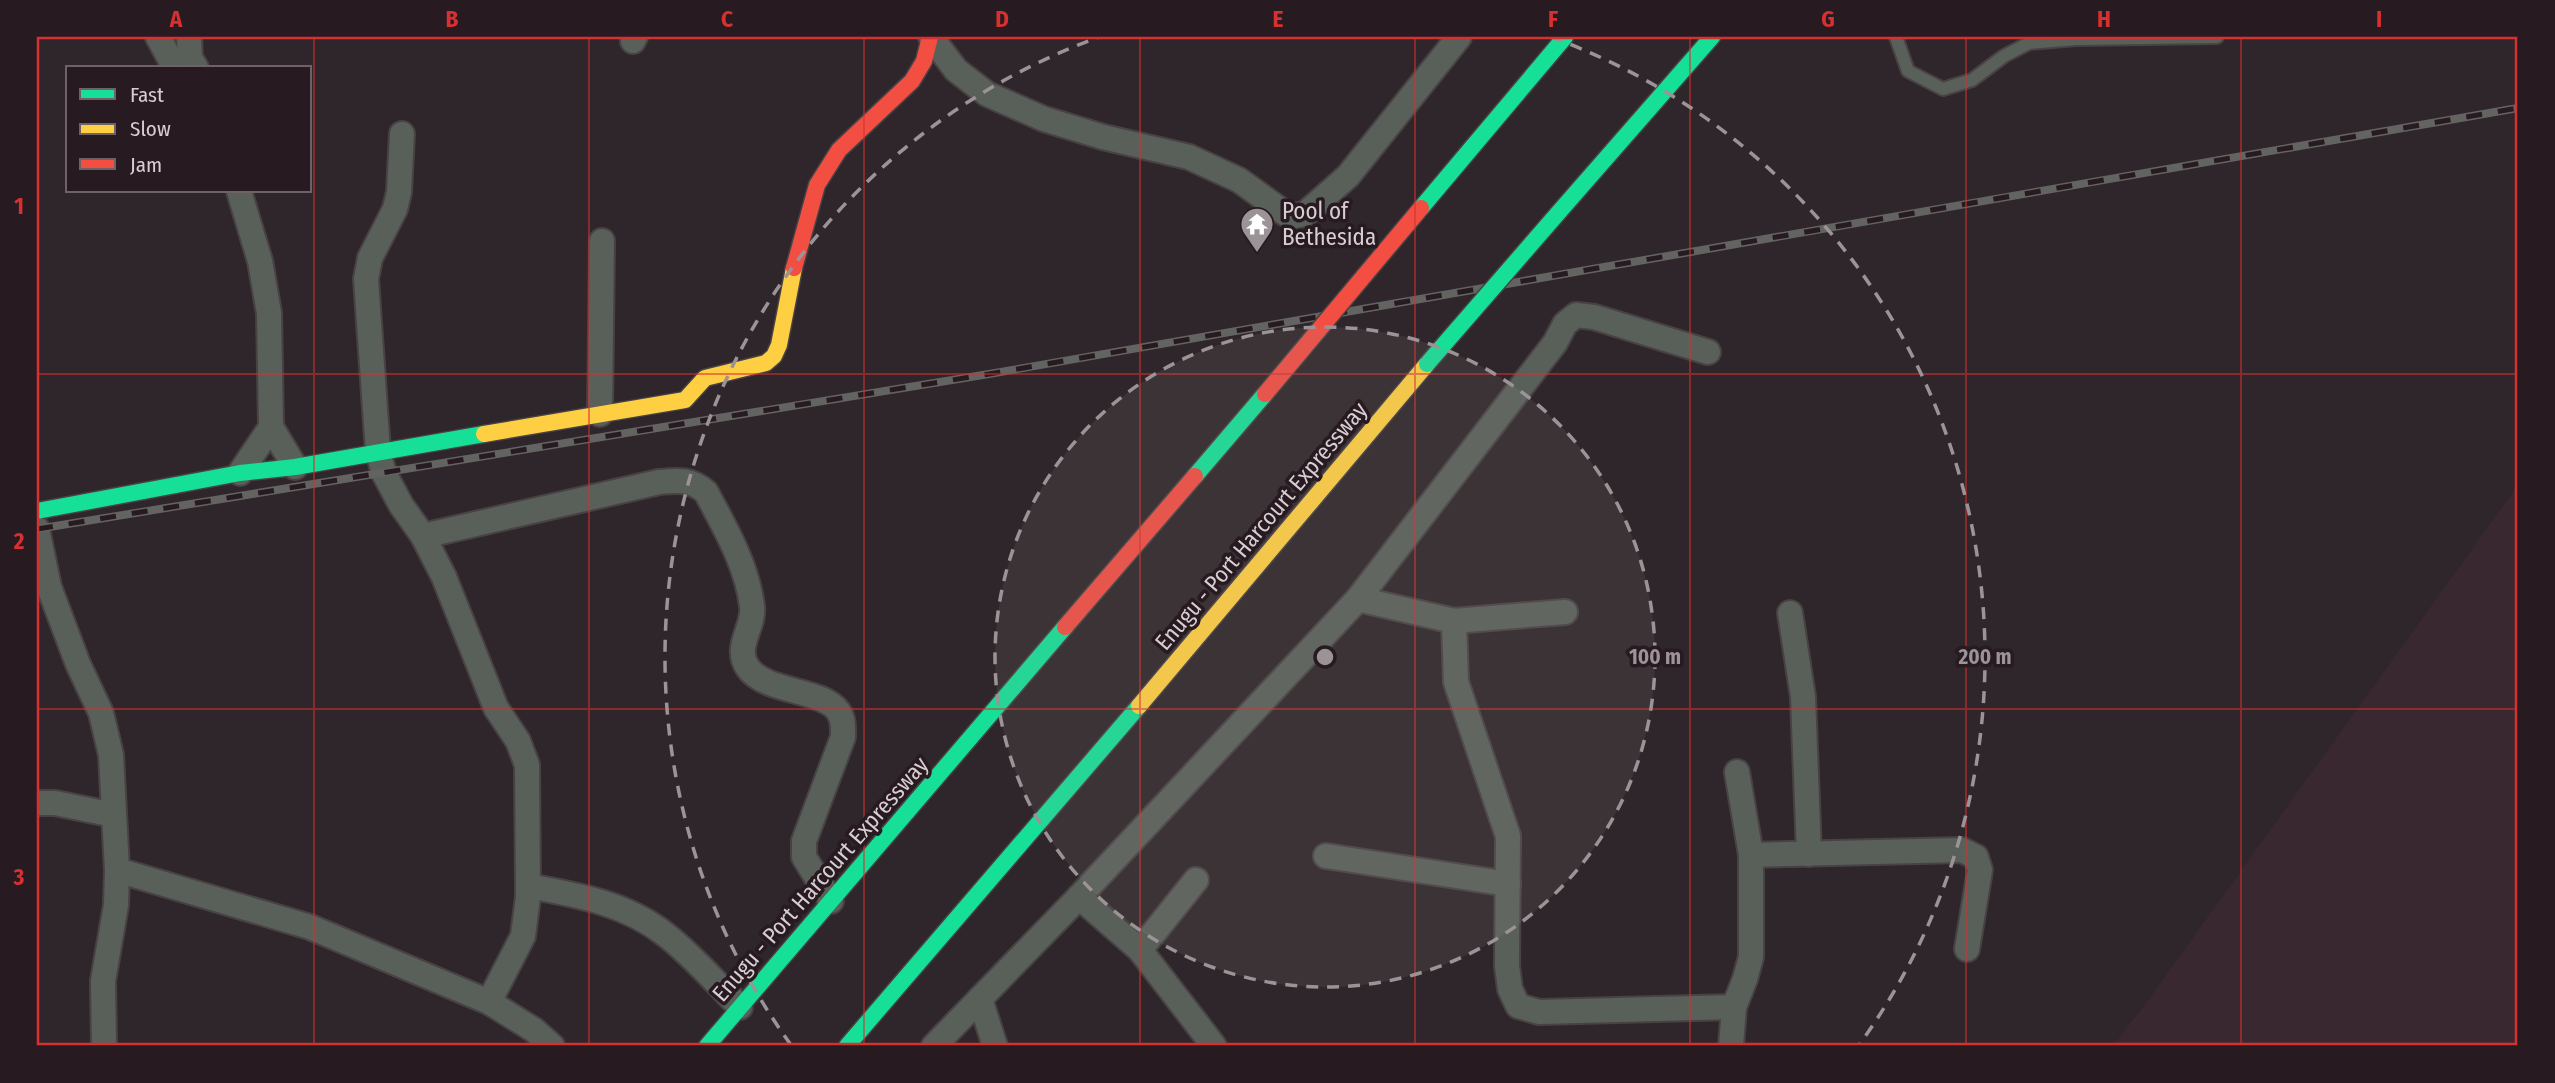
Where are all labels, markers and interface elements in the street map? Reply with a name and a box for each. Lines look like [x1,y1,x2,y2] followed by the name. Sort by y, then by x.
[169,5,183,33] text: A
[446,5,459,33] text: B
[721,5,733,33] text: C
[995,5,1009,33] text: D
[1273,5,1284,33] text: E
[1548,5,1558,33] text: F
[1821,5,1835,33] text: G
[2097,5,2111,33] text: H
[2376,5,2382,33] text: I
[66,66,312,192] legend
[130,82,164,108] text: Fast
[130,116,171,142] text: Slow
[130,152,162,178] text: Jam
[14,192,24,220] text: 1
[1282,197,1376,251] place label: Pool of Bethesida
[1238,205,1276,254] temple icon: Pool of Bethesida
[1149,396,1373,656] street label: Enugu - Port Harcourt Expressway
[13,527,25,555] text: 2
[1629,644,1681,670] text: 100 m
[1957,644,2012,670] text: 200 m
[1313,645,1337,669] centre of rings
[706,750,934,1007] street label: Enugu - Port Harcourt Expressway
[13,863,25,891] text: 3

